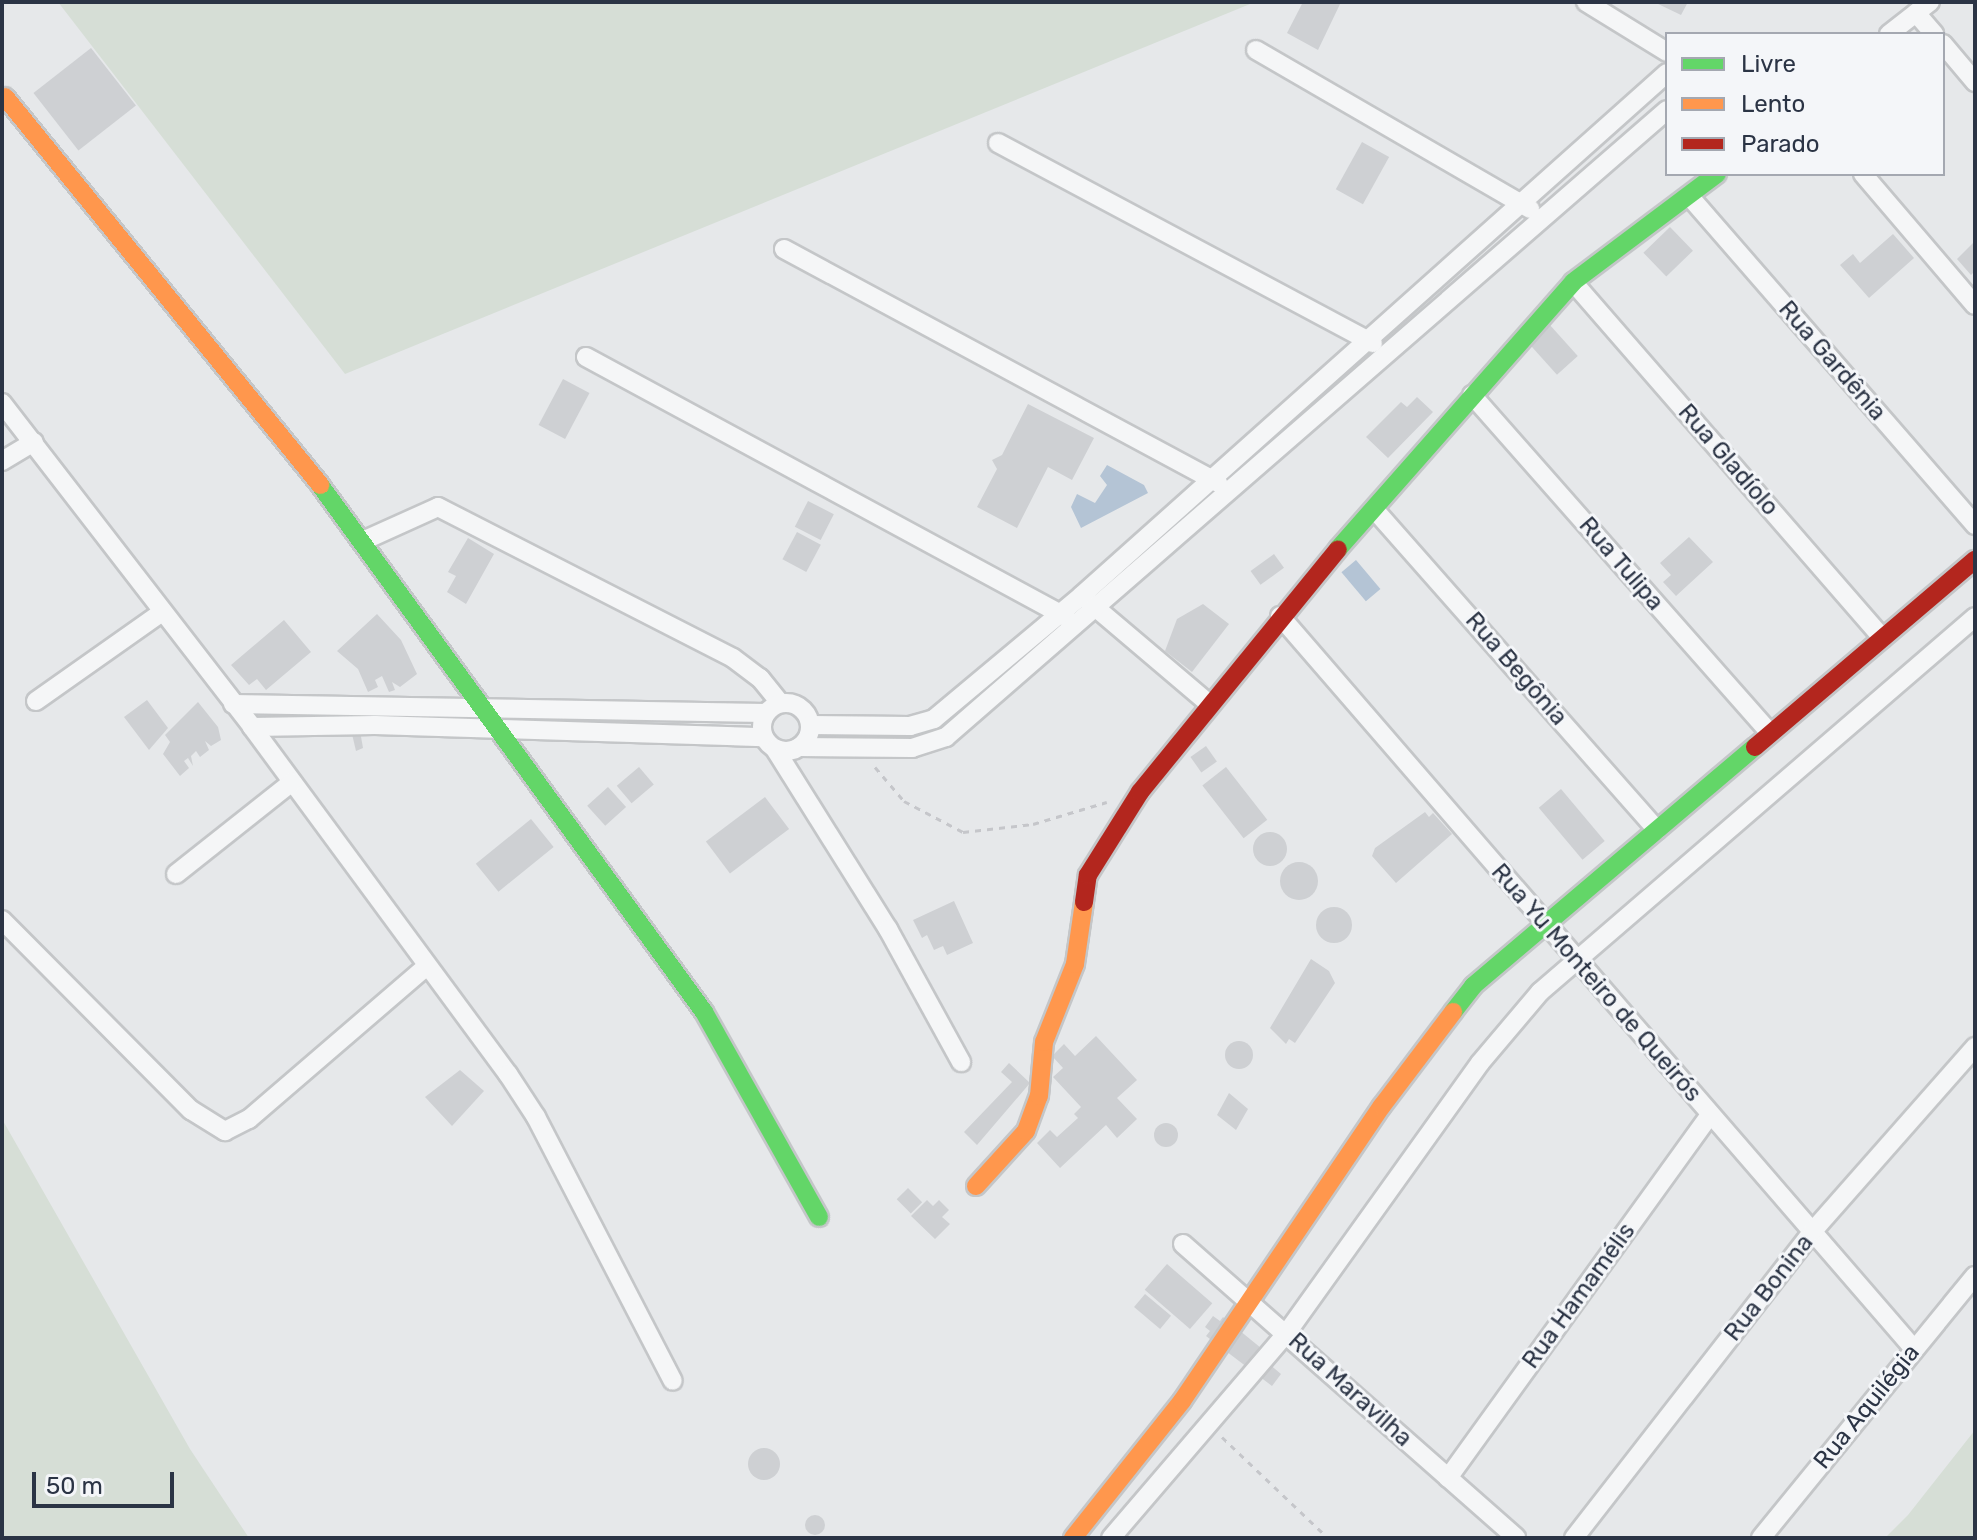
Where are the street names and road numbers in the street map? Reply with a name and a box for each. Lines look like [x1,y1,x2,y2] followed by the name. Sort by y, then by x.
[1772,295,1892,427] street label: Rua Gardênia
[1672,398,1784,522] street label: Rua Gladíolo
[1572,511,1670,617] street label: Rua Tulipa
[1459,607,1573,731] street label: Rua Begônia
[1485,858,1707,1108] street label: Rua Yu Monteiro de Queirós
[1517,1218,1641,1374] street label: Rua Hamamélis
[1718,1229,1820,1347] street label: Rua Bonina
[1282,1327,1418,1453] street label: Rua Maravilha
[1808,1339,1926,1475] street label: Rua Aquilégia

